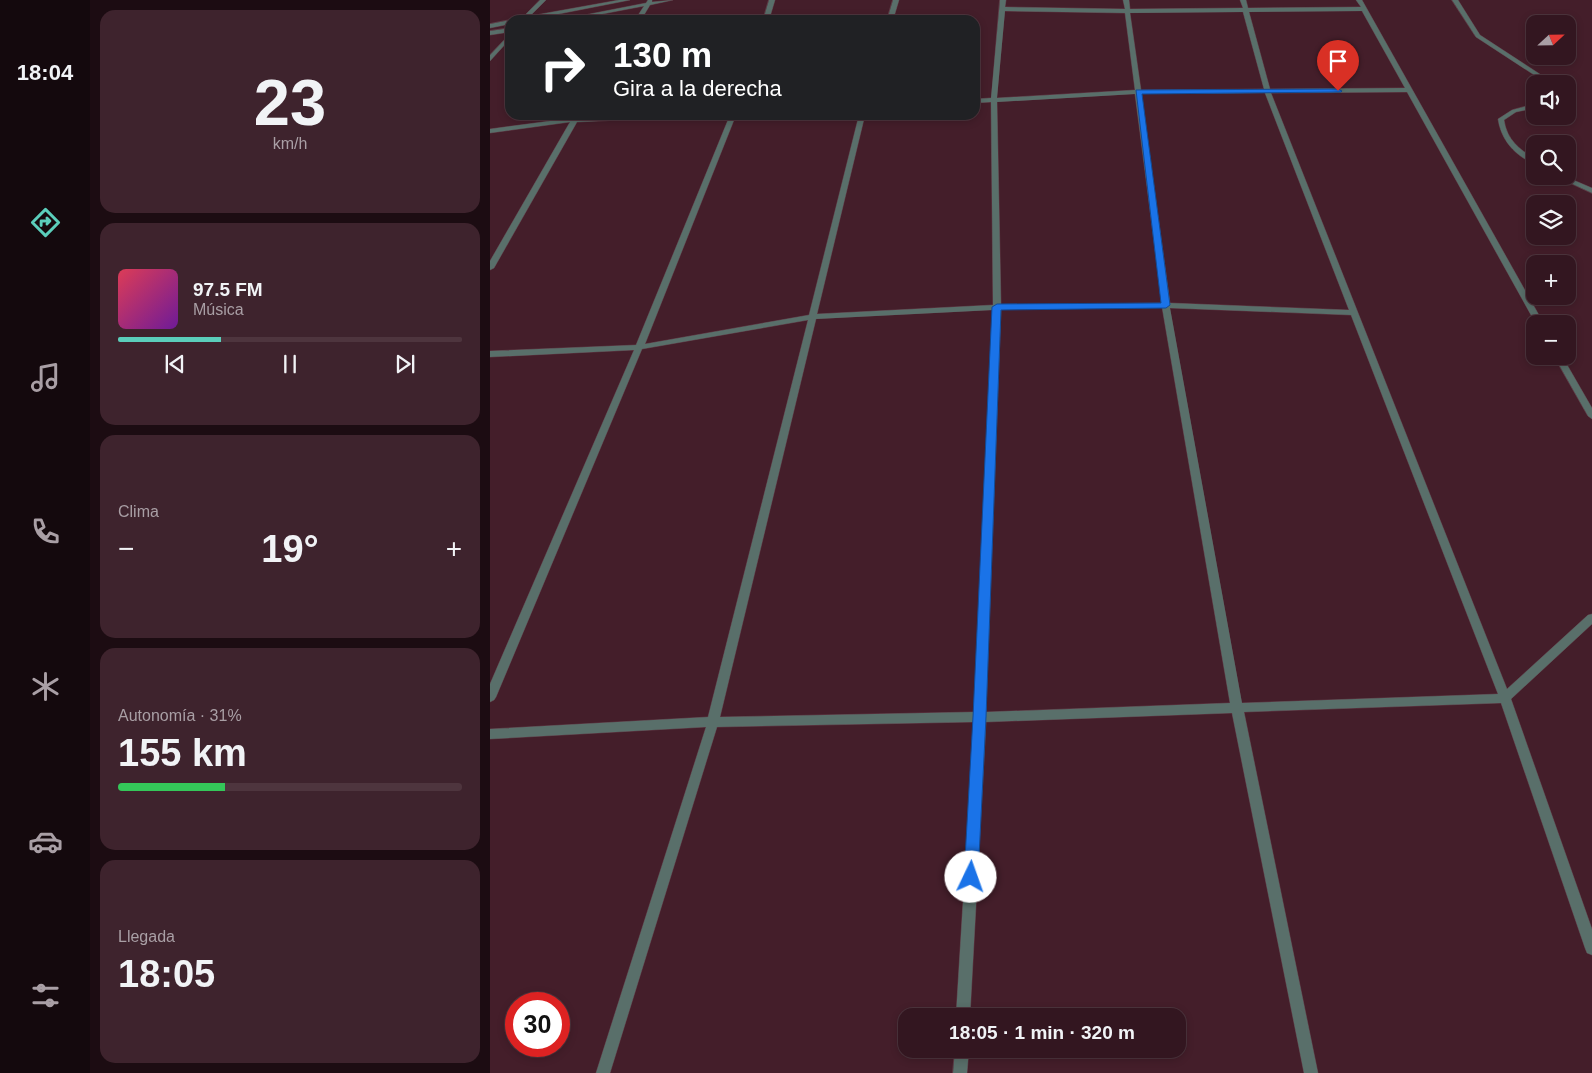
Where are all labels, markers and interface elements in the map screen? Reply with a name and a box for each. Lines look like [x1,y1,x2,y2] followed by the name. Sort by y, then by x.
[1526,15,1576,65] north arrow
[1526,15,1576,365] map controls
[530,35,595,100] icon: right
[613,35,712,74] text: 130 m
[1317,40,1359,91] pin
[1324,47,1352,75] icon: arrive
[17,60,73,85] text: 18:04
[254,66,326,139] text: 23
[1526,75,1576,125] button: sound
[613,76,782,101] text: Gira a la derecha
[273,135,307,152] text: km/h
[1526,135,1576,185] button: search
[1526,195,1576,245] button: layers
[28,205,63,240] icon: directions
[1526,255,1576,305] button: +
[193,279,263,300] text: 97.5 FM
[193,301,244,318] text: Música
[1526,315,1576,365] button: −
[161,350,189,378] icon: previous
[276,350,304,378] icon: pause
[391,350,419,378] icon: next
[28,360,63,395] icon: music
[118,503,159,520] text: Clima
[28,514,63,549] icon: phone
[261,528,319,570] text: 19°
[118,533,134,564] text: −
[446,533,462,564] text: +
[28,669,63,704] icon: climate
[118,707,242,724] text: Autonomía · 31%
[118,732,247,774] text: 155 km
[28,824,63,859] icon: car
[944,850,996,902] position arrow
[118,928,175,945] text: Llegada
[118,953,215,995] text: 18:05
[28,978,63,1013] icon: filters
[505,992,570,1057] speed limit sign: 30
[949,1022,1135,1043] text: 18:05 · 1 min · 320 m

